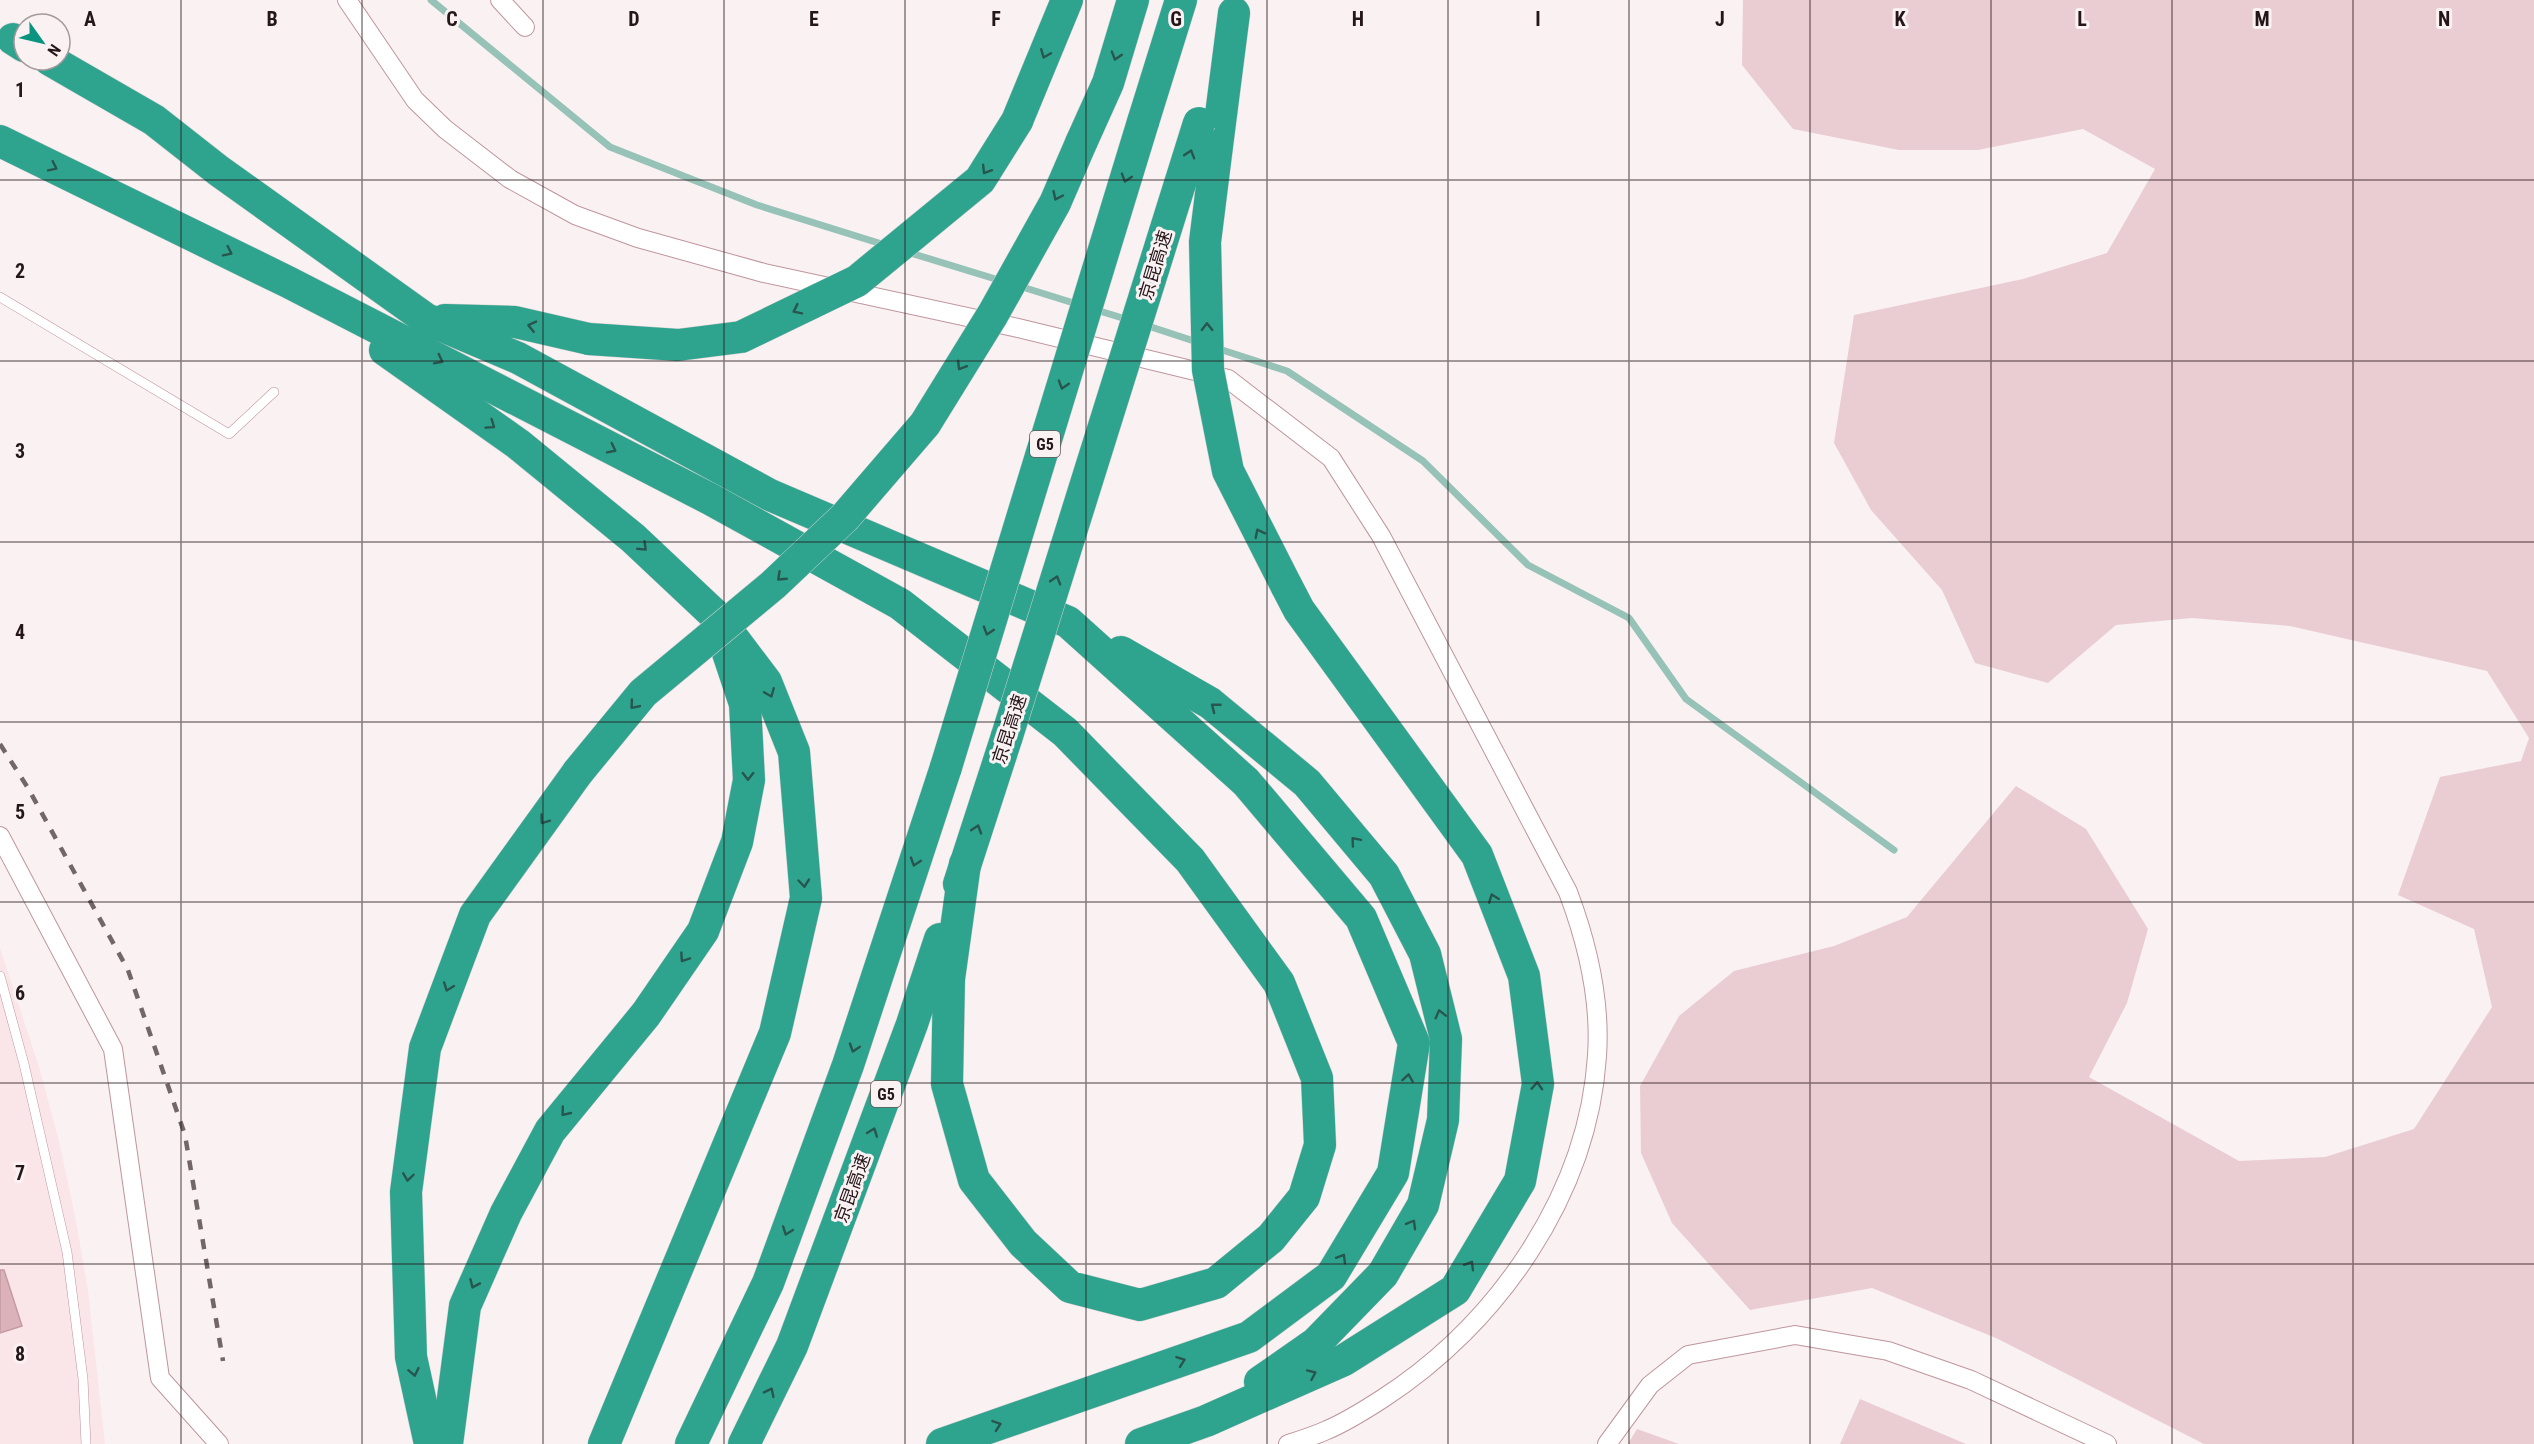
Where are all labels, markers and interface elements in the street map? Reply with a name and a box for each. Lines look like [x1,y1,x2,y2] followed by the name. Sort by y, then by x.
[84,7,96,31] text: A
[266,7,278,31] text: B
[446,7,458,31] text: C
[628,7,640,31] text: D
[809,7,819,31] text: E
[991,7,1001,31] text: F
[1170,7,1182,31] text: G
[1352,7,1364,31] text: H
[1535,7,1541,31] text: I
[1715,7,1725,31] text: J
[1894,7,1906,31] text: K
[2077,7,2087,31] text: L
[2254,7,2270,31] text: M
[2438,7,2450,31] text: N
[12,12,72,72] north arrow
[43,41,65,59] text: N
[1040,48,1052,59] one-way arrow
[1111,50,1123,61] one-way arrow
[15,78,25,102] text: 1
[1183,149,1195,160] one-way arrow
[46,159,57,171] one-way arrow
[982,164,994,174] one-way arrow
[1121,172,1133,183] one-way arrow
[1053,190,1065,201] one-way arrow
[1134,228,1176,302] street label: 京昆高速
[221,245,232,257] one-way arrow
[15,259,25,283] text: 2
[792,302,803,314] one-way arrow
[527,320,537,333] one-way arrow
[1201,322,1213,331] one-way arrow
[433,352,444,364] one-way arrow
[956,360,968,370] one-way arrow
[1058,379,1070,389] one-way arrow
[484,418,495,429] one-way arrow
[1030,431,1060,457] road number: G5
[15,439,25,463] text: 3
[606,442,617,453] one-way arrow
[1255,529,1267,540] one-way arrow
[636,540,646,551] one-way arrow
[777,570,788,581] one-way arrow
[1049,575,1061,586] one-way arrow
[15,620,25,644] text: 4
[982,625,995,636] one-way arrow
[763,686,775,697] one-way arrow
[988,692,1030,766] street label: 京昆高速
[630,698,641,709] one-way arrow
[1210,704,1221,715] one-way arrow
[741,772,754,781] one-way arrow
[15,800,25,824] text: 5
[540,813,551,824] one-way arrow
[969,824,982,835] one-way arrow
[1352,837,1363,848] one-way arrow
[910,856,922,867] one-way arrow
[798,878,811,887] one-way arrow
[1488,893,1501,903] one-way arrow
[680,951,691,962] one-way arrow
[15,981,25,1005] text: 6
[443,981,455,992] one-way arrow
[1434,1009,1447,1019] one-way arrow
[849,1042,861,1053] one-way arrow
[1402,1074,1414,1083] one-way arrow
[871,1081,901,1107] road number: G5
[1530,1081,1543,1090] one-way arrow
[561,1105,572,1116] one-way arrow
[865,1128,878,1138] one-way arrow
[830,1151,874,1225] street label: 京昆高速
[15,1161,25,1185] text: 7
[402,1173,415,1182] one-way arrow
[1405,1220,1417,1230] one-way arrow
[782,1225,795,1236] one-way arrow
[1334,1254,1346,1264] one-way arrow
[1462,1261,1474,1271] one-way arrow
[470,1278,482,1289] one-way arrow
[15,1342,25,1366] text: 8
[1176,1356,1186,1369] one-way arrow
[407,1366,420,1376] one-way arrow
[1306,1369,1317,1381] one-way arrow
[762,1387,774,1398] one-way arrow
[991,1420,1002,1433] one-way arrow

